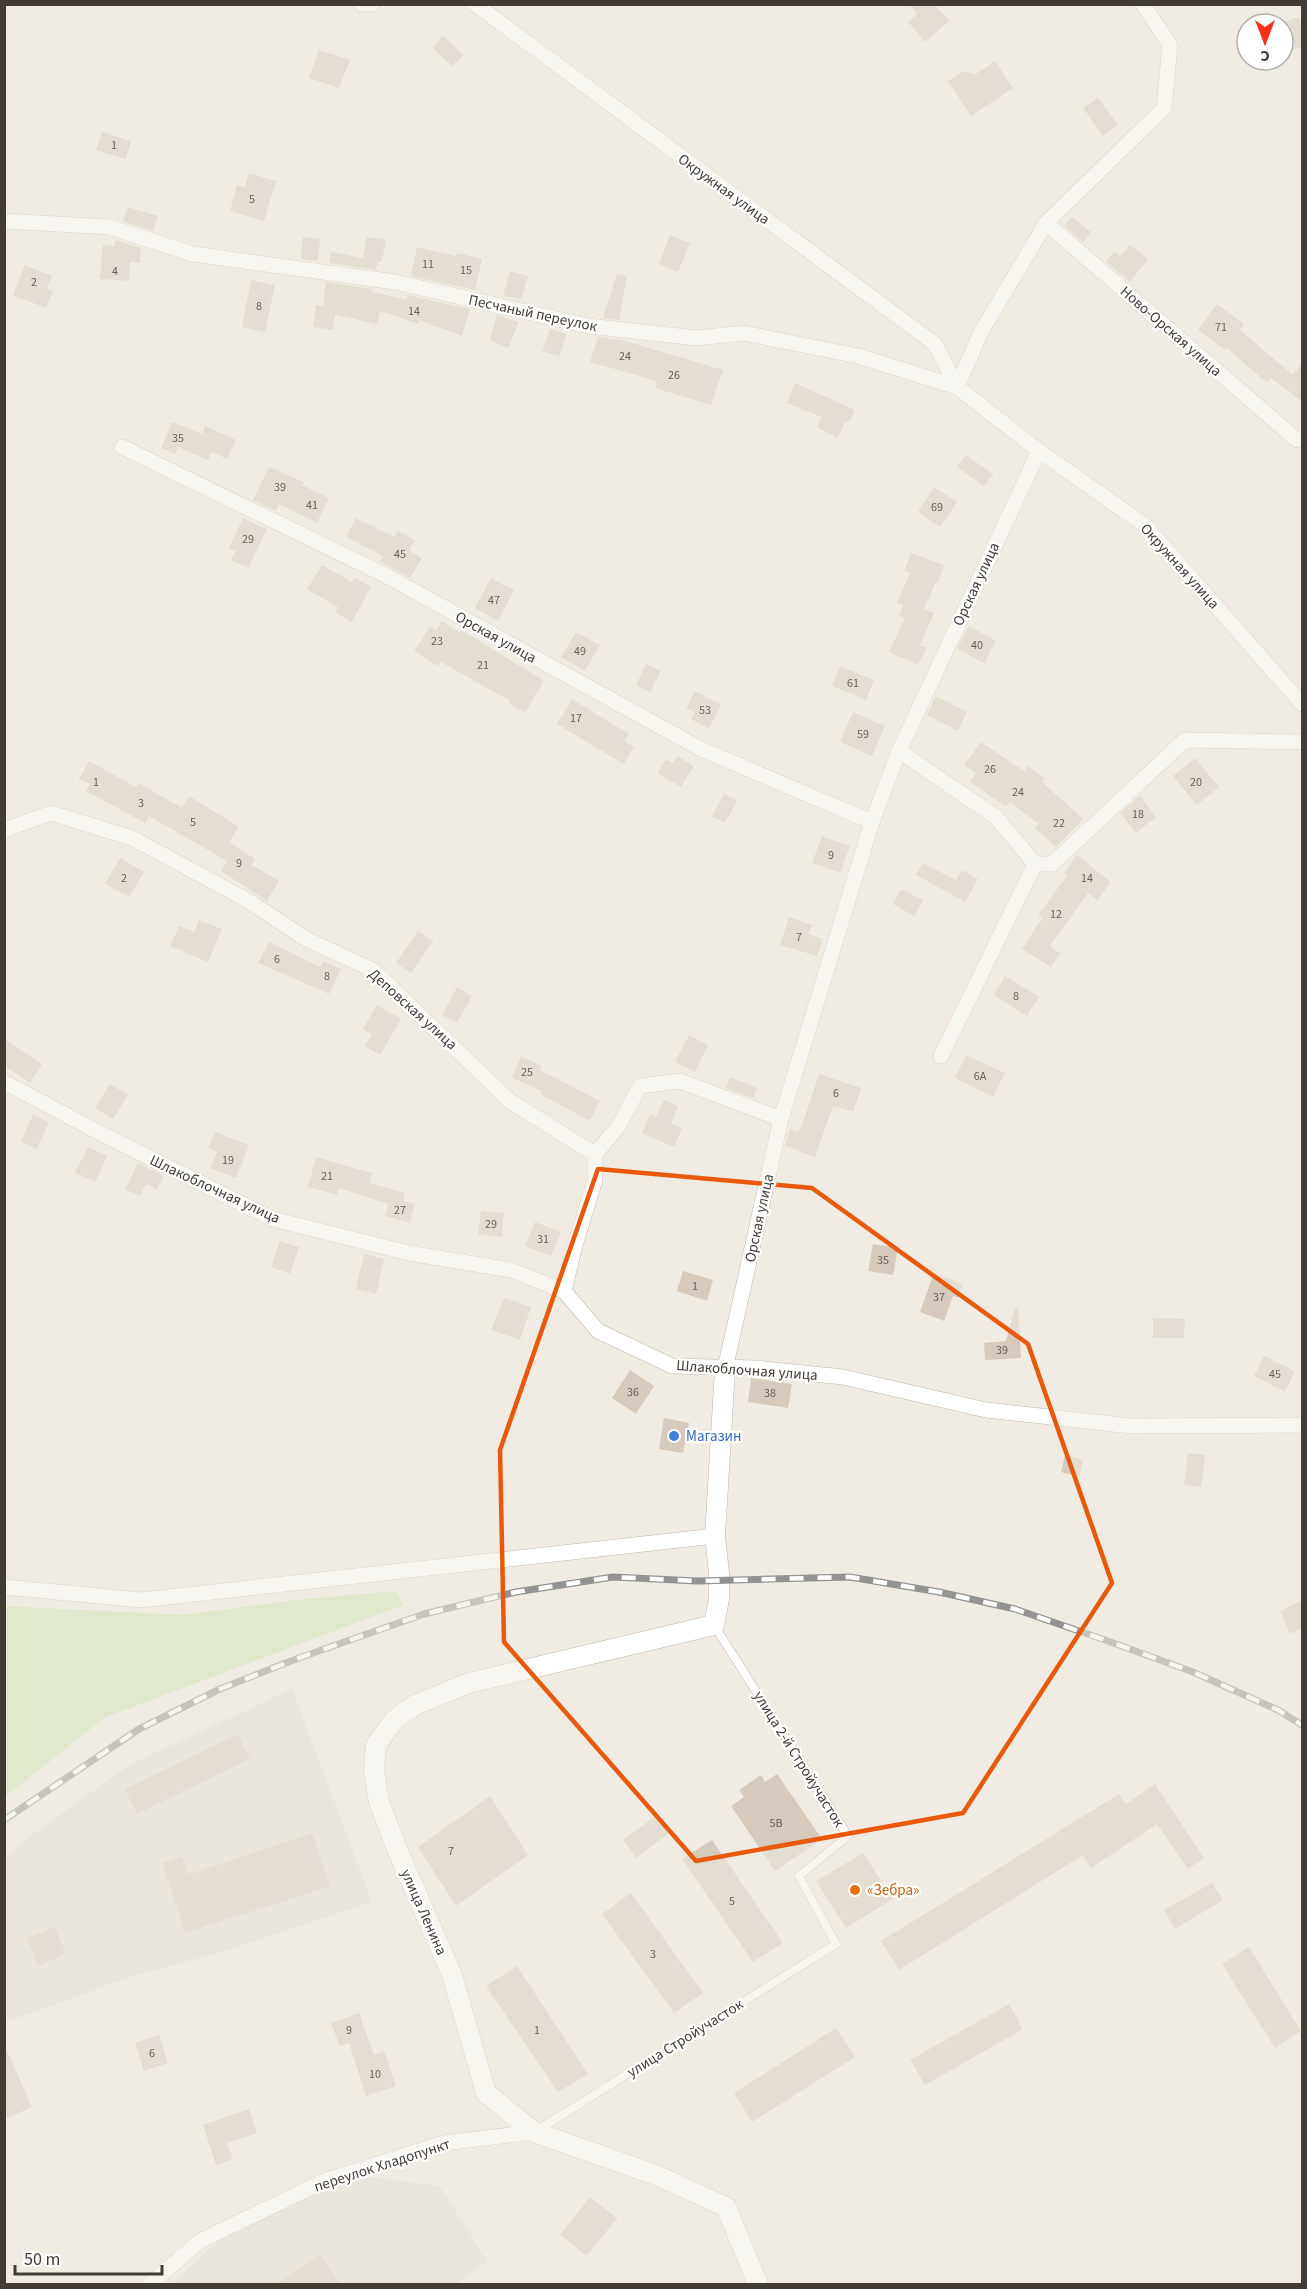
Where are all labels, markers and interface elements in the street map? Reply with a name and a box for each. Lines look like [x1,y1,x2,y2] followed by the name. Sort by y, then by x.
[1235,12,1295,72] north arrow
[1260,45,1270,67] text: С
[111,137,117,154] house number: 1
[673,149,774,230] street label: Окружная улица
[249,191,255,208] house number: 5
[422,256,434,273] house number: 11
[460,262,472,279] house number: 15
[112,263,118,280] house number: 4
[31,274,37,291] house number: 2
[1115,281,1226,381] street label: Ново-Орская улица
[467,290,600,338] street label: Песчаный переулок
[256,298,262,315] house number: 8
[408,303,420,320] house number: 14
[1215,319,1227,336] house number: 71
[619,348,631,365] house number: 24
[668,367,680,384] house number: 26
[172,430,184,447] house number: 35
[274,479,286,496] house number: 39
[306,497,318,514] house number: 41
[931,499,943,516] house number: 69
[1135,519,1224,614] street label: Окружная улица
[242,531,254,548] house number: 29
[948,539,1005,629] street label: Орская улица
[394,546,406,563] house number: 45
[488,592,500,609] house number: 47
[451,606,540,668] street label: Орская улица
[431,633,443,650] house number: 23
[971,637,983,654] house number: 40
[574,643,586,660] house number: 49
[477,657,489,674] house number: 21
[847,675,859,692] house number: 61
[699,702,711,719] house number: 53
[570,710,582,727] house number: 17
[857,726,869,743] house number: 59
[984,761,996,778] house number: 26
[93,774,99,791] house number: 1
[1190,774,1202,791] house number: 20
[1012,784,1024,801] house number: 24
[138,795,144,812] house number: 3
[1132,806,1144,823] house number: 18
[190,814,196,831] house number: 5
[1053,815,1065,832] house number: 22
[828,847,834,864] house number: 9
[236,855,242,872] house number: 9
[121,870,127,887] house number: 2
[1081,870,1093,887] house number: 14
[1050,906,1062,923] house number: 12
[796,929,802,946] house number: 7
[274,951,280,968] house number: 6
[364,964,462,1055] street label: Деповская улица
[324,968,330,985] house number: 8
[1013,988,1019,1005] house number: 8
[521,1064,533,1081] house number: 25
[974,1068,987,1085] house number: 6А
[833,1085,839,1102] house number: 6
[146,1150,283,1229] street label: Шлакоблочная улица
[222,1152,234,1169] house number: 19
[321,1168,333,1185] house number: 21
[740,1172,779,1264] street label: Орская улица
[394,1202,406,1219] house number: 27
[485,1216,497,1233] house number: 29
[537,1231,549,1248] house number: 31
[877,1252,889,1269] house number: 35
[692,1278,698,1295] house number: 1
[933,1289,945,1306] house number: 37
[996,1342,1008,1359] house number: 39
[676,1355,818,1386] street label: Шлакоблочная улица
[1269,1366,1281,1383] house number: 45
[627,1384,639,1401] house number: 36
[764,1385,776,1402] house number: 38
[686,1426,741,1447] place label: Магазин
[667,1429,681,1443] marker: Магазин
[748,1687,849,1832] street label: улица 2-й Стройучасток
[769,1815,783,1832] house number: 5В
[448,1843,454,1860] house number: 7
[395,1866,452,1959] street label: улица Ленина
[867,1880,919,1901] place label: «Зебра»
[848,1883,862,1897] marker: «Зебра»
[729,1893,735,1910] house number: 5
[650,1946,656,1963] house number: 3
[623,1994,748,2083] street label: улица Стройучасток
[346,2022,352,2039] house number: 9
[534,2022,540,2039] house number: 1
[149,2045,155,2062] house number: 6
[369,2066,381,2083] house number: 10
[311,2133,453,2197] street label: переулок Хладопункт
[15,2238,162,2276] scale bar
[24,2247,60,2272] text: 50 m

